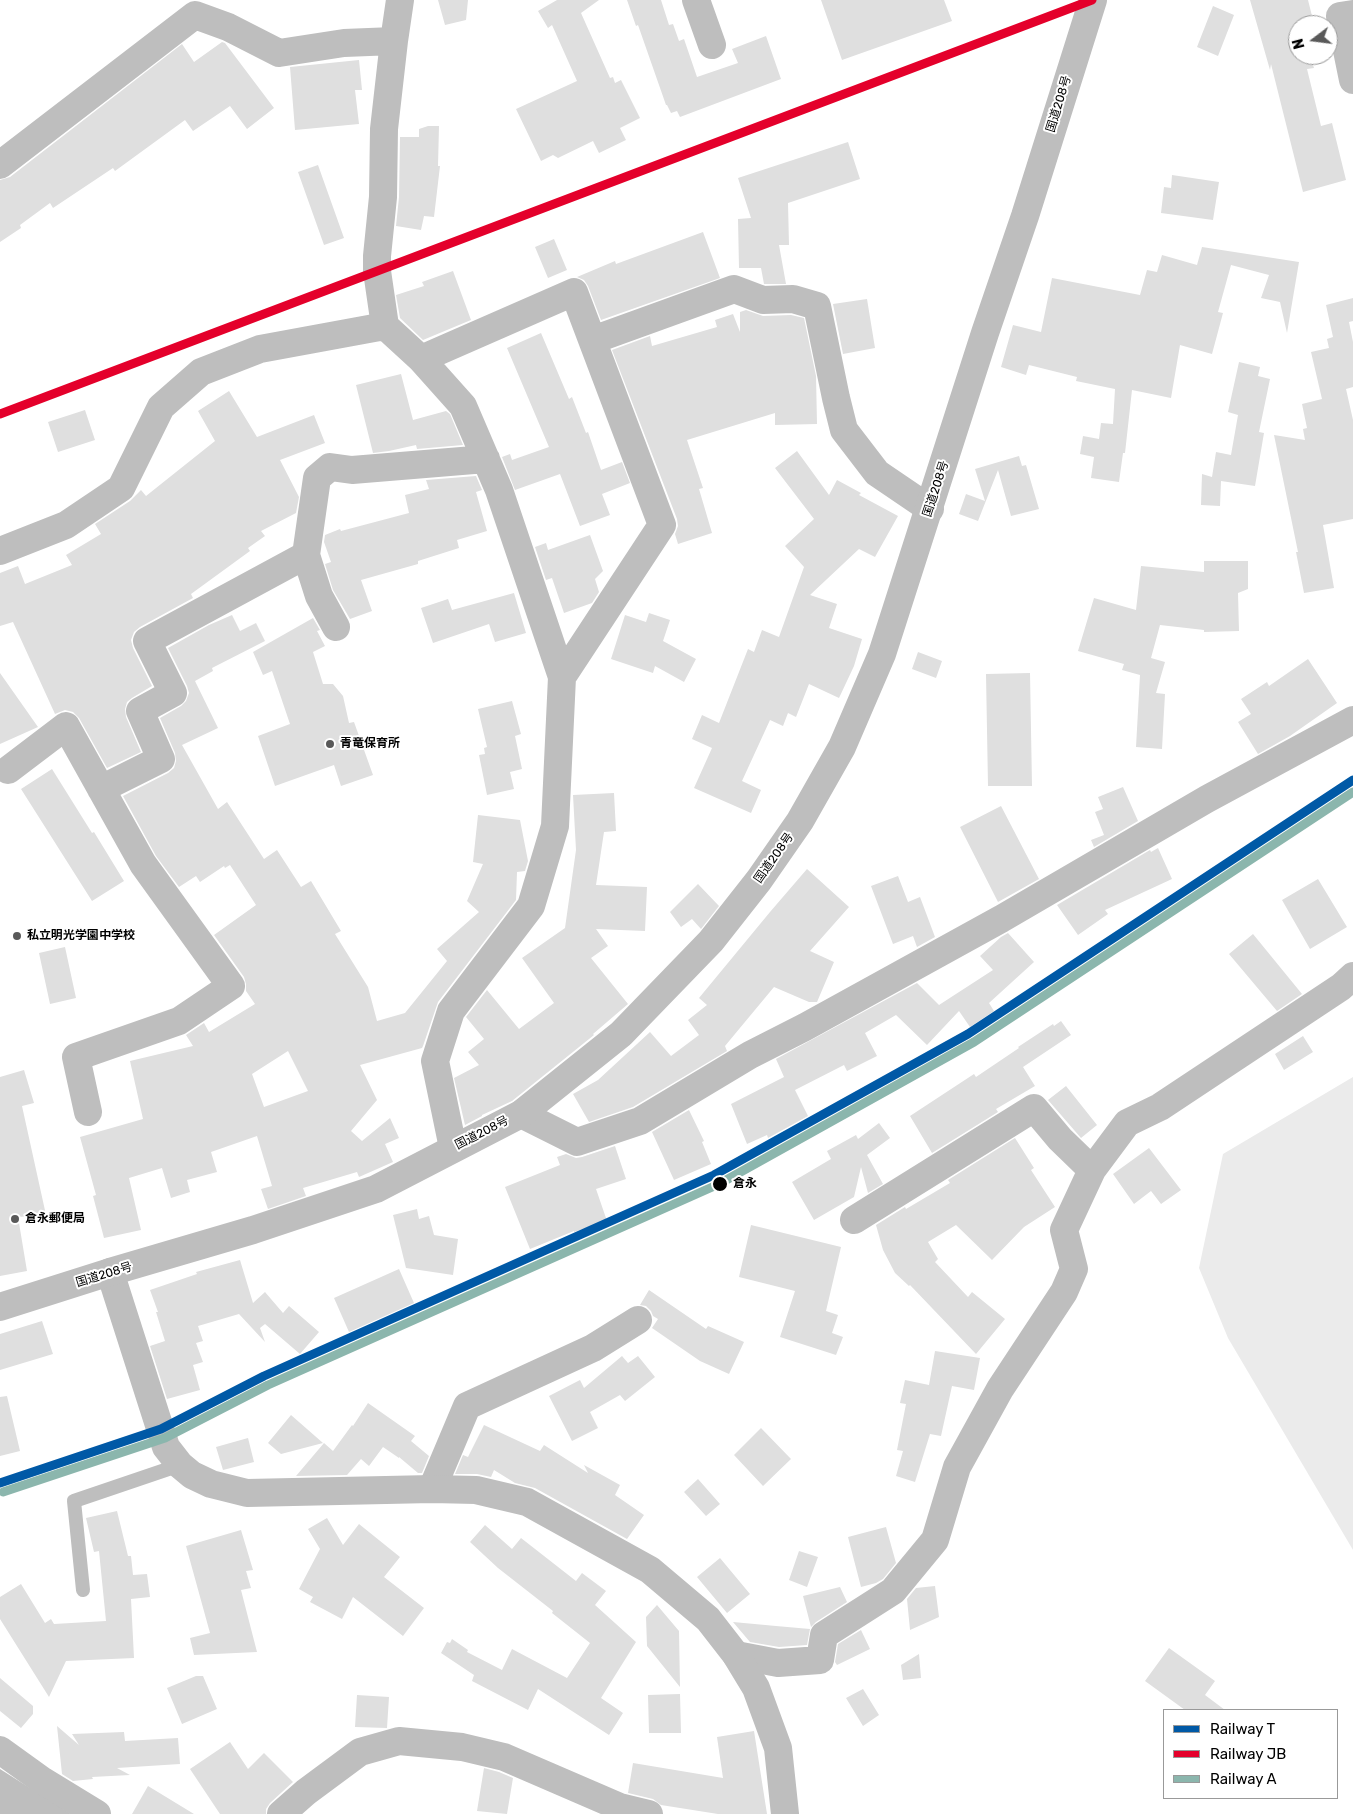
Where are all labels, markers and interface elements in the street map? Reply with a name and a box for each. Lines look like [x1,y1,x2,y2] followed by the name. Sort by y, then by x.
[1288,15,1338,65] north arrow
[1289,37,1309,51] text: N
[1044,74,1074,134] street label: 国道208号
[920,459,952,519] street label: 国道208号
[340,737,400,751] place label: 青竜保育所
[324,738,336,750] marker: 青竜保育所
[751,830,797,886] street label: 国道208号
[27,929,135,943] place label: 私立明光学園中学校
[11,930,23,942] marker: 私立明光学園中学校
[453,1113,511,1153] street label: 国道208号
[711,1175,729,1193] marker: 倉永
[733,1177,757,1191] place label: 倉永
[25,1212,85,1226] place label: 倉永郵便局
[9,1213,21,1225] marker: 倉永郵便局
[74,1260,134,1290] street label: 国道208号
[1163,1709,1338,1799] legend
[1210,1720,1275,1738] text: Railway T
[1210,1745,1286,1763] text: Railway JB
[1210,1770,1277,1788] text: Railway A

